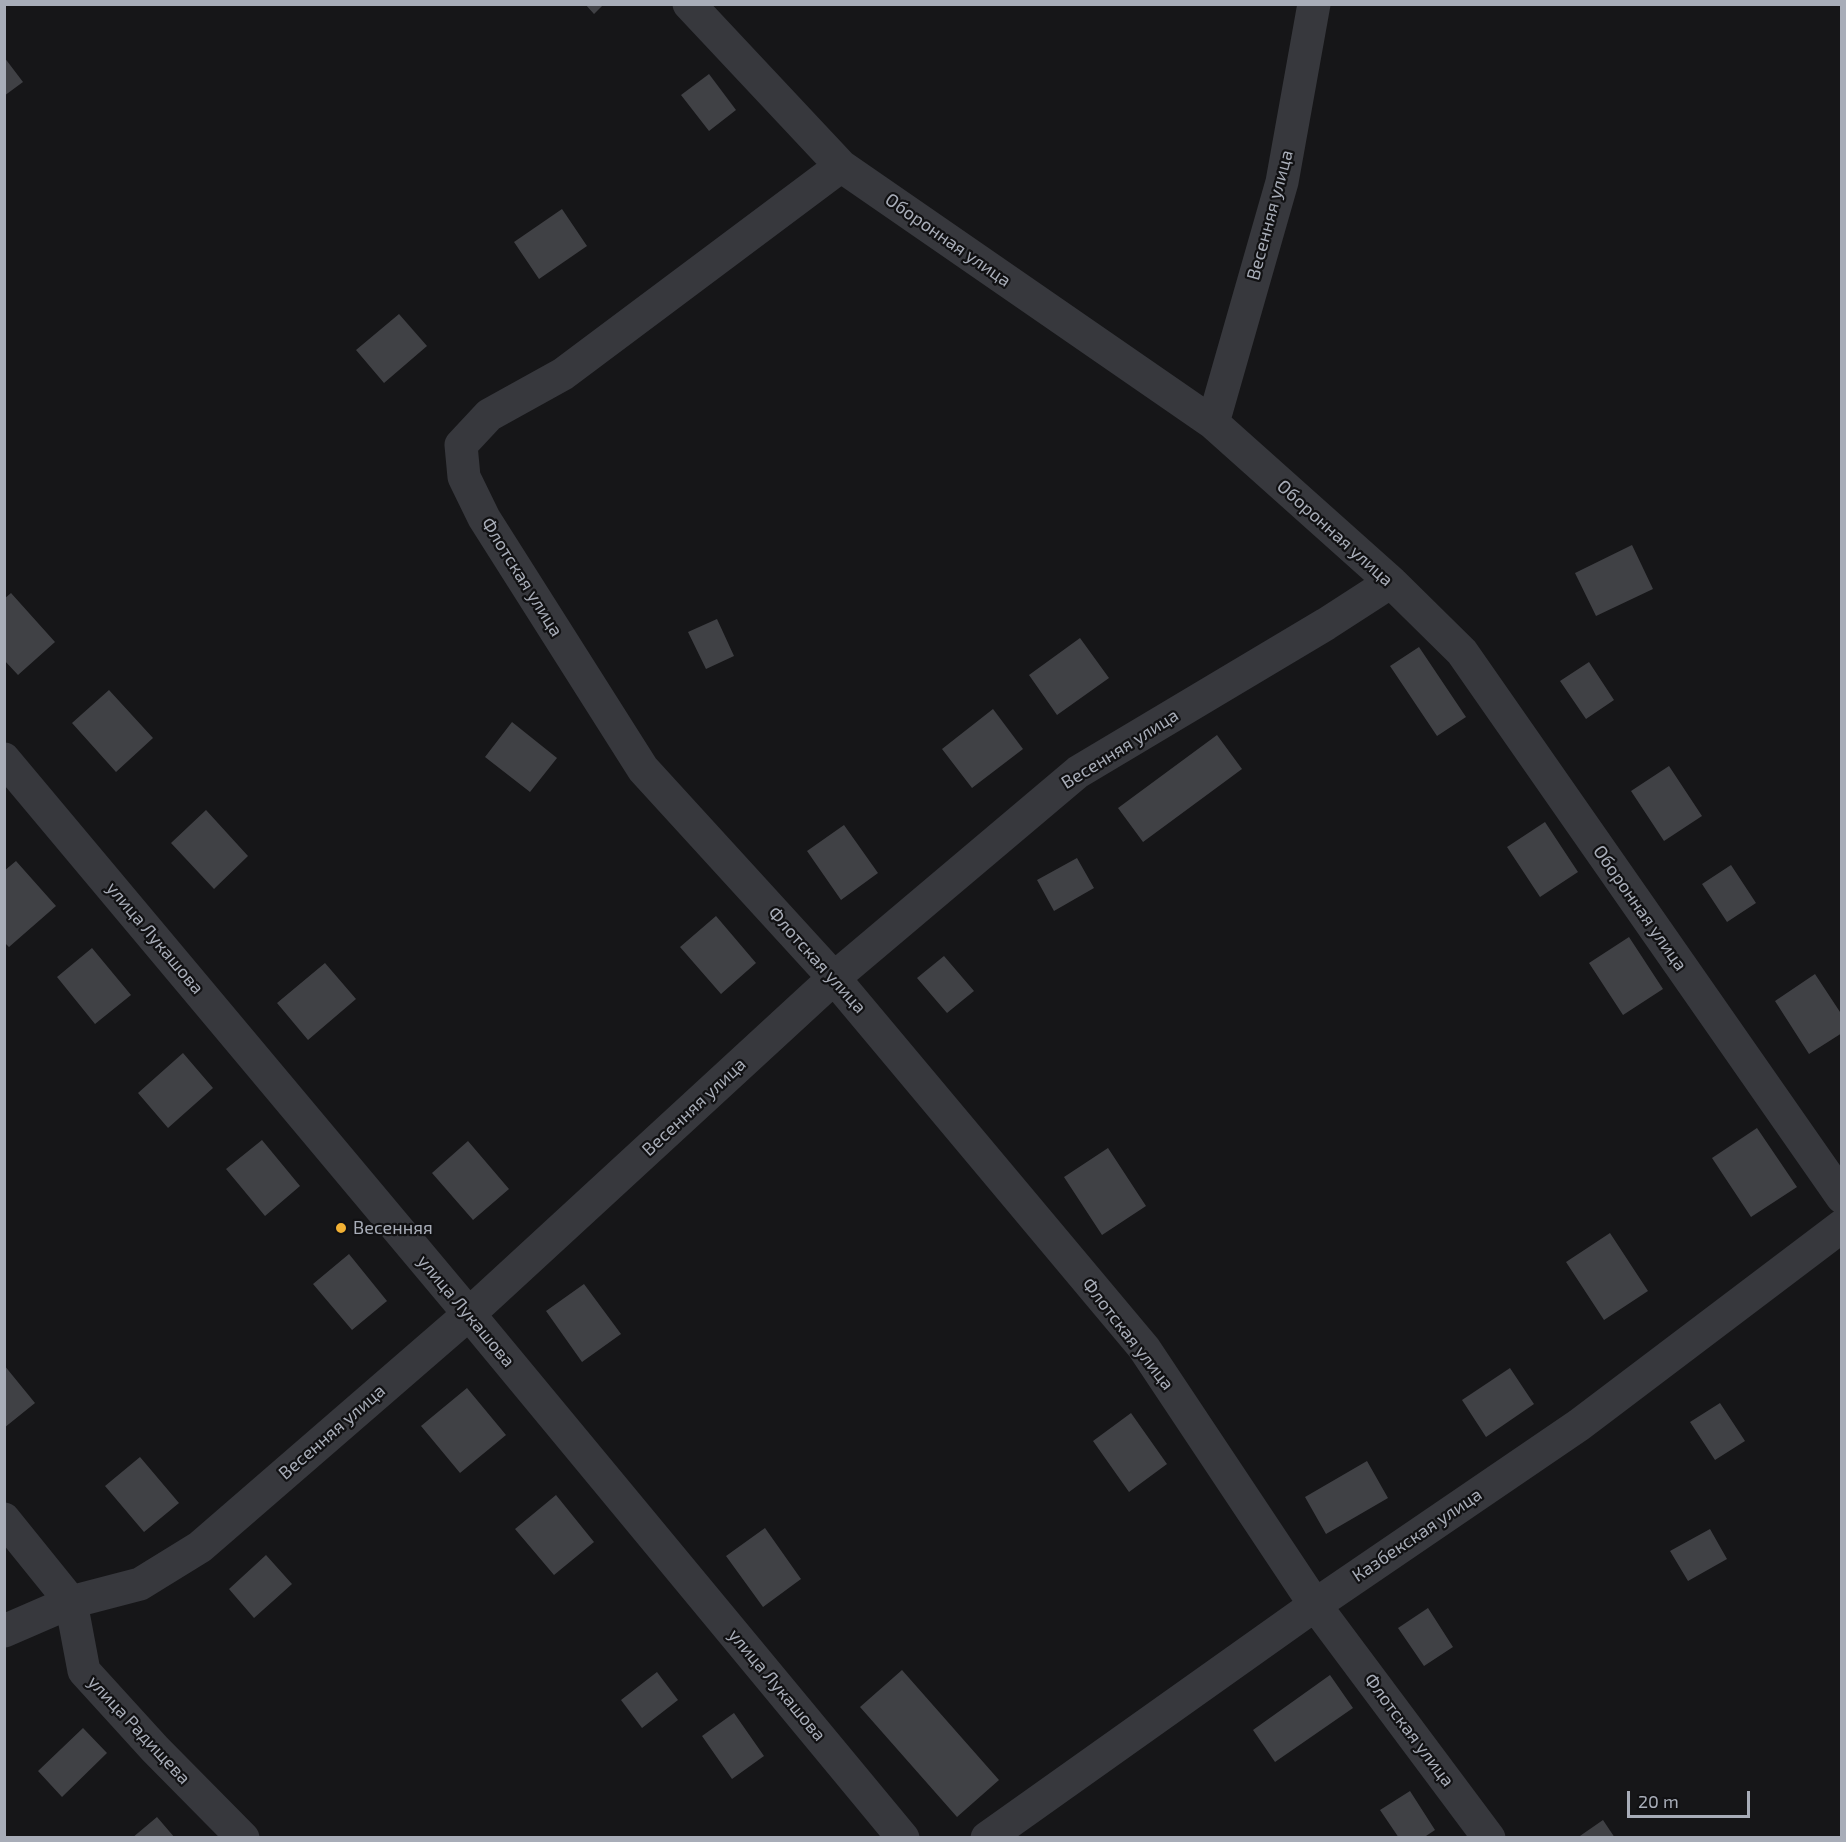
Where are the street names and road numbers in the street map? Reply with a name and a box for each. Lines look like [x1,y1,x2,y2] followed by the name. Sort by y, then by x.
[1242,147,1298,283] street label: Весенняя улица
[881,189,1015,291] street label: Оборонная улица
[1273,475,1397,591] street label: Оборонная улица
[477,514,567,640] street label: Флотская улица
[1057,704,1183,794] street label: Весенняя улица
[1589,841,1691,975] street label: Оборонная улица
[102,877,208,999] street label: улица Лукашова
[763,902,871,1018] street label: Флотская улица
[638,1053,750,1161] street label: Весенняя улица
[413,1250,519,1372] street label: улица Лукашова
[1078,1274,1178,1394] street label: Флотская улица
[274,1380,390,1484] street label: Весенняя улица
[1348,1484,1486,1586] street label: Казбекская улица
[724,1624,830,1746] street label: улица Лукашова
[1359,1669,1459,1791] street label: Флотская улица
[83,1671,195,1789] street label: улица Радищева

